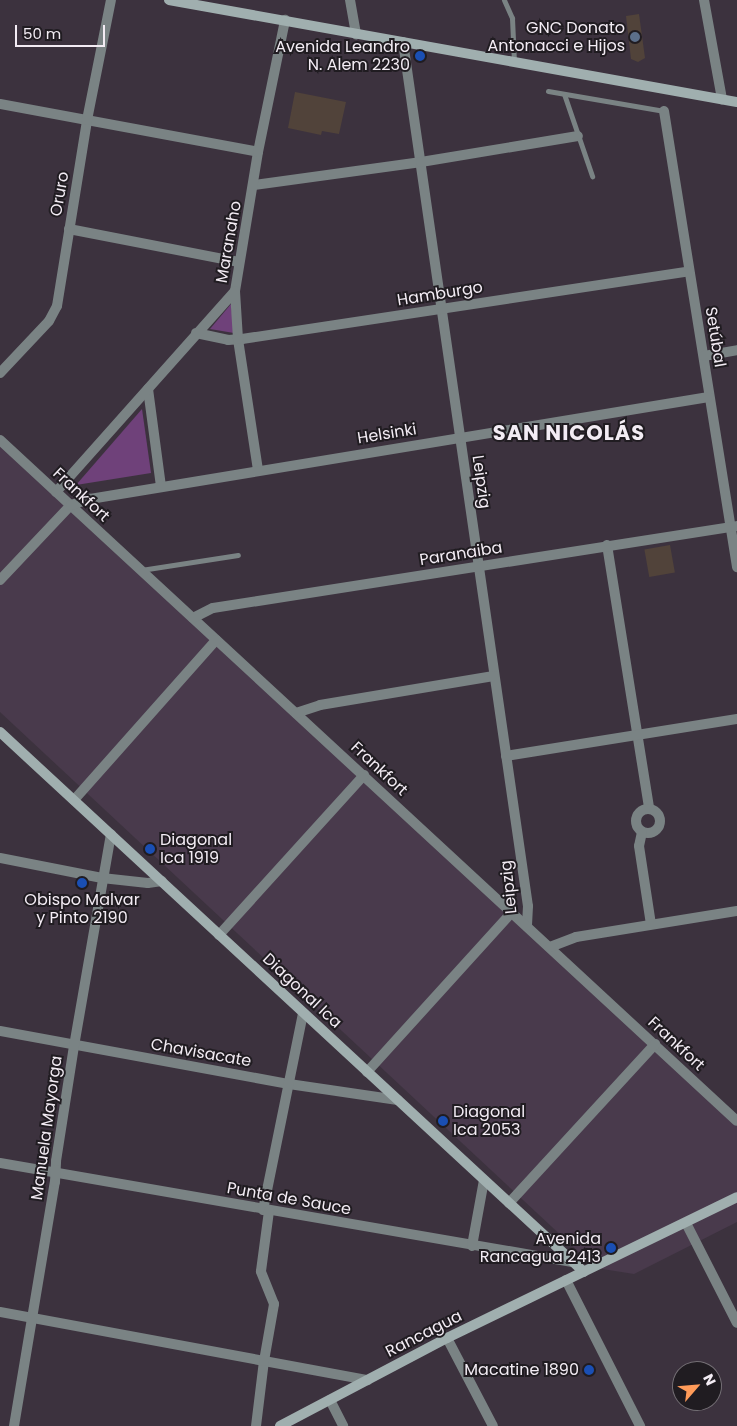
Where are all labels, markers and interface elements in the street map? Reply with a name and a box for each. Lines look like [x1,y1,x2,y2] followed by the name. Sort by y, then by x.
[18,15,108,47] scale bar
[487,18,625,56] place label: GNC Donato Antonacci e Hijos
[23,23,61,44] text: 50 m
[629,31,641,43] marker: GNC Donato Antonacci e Hijos
[275,37,410,75] place label: Avenida Leandro N. Alem 2230
[414,50,426,62] marker: Avenida Leandro N. Alem 2230
[47,170,73,218] street label: Oruro
[212,200,246,284] street label: Maranaho
[396,278,484,310] street label: Hamburgo
[701,305,729,369] street label: Setúbal
[356,420,418,448] street label: Helsinki
[491,420,647,446] district label: SAN NICOLÁS
[468,454,494,510] street label: Leipzig
[49,464,113,526] street label: Frankfort
[418,538,504,570] street label: Paranaiba
[347,738,411,800] street label: Frankfort
[160,830,232,868] place label: Diagonal Ica 1919
[144,843,156,855] marker: Diagonal Ica 1919
[497,859,521,915] street label: Leipzig
[76,877,88,889] marker: Obispo Malvar y Pinto 2190
[24,890,140,928] place label: Obispo Malvar y Pinto 2190
[259,950,345,1032] street label: Diagonal Ica
[644,1013,708,1075] street label: Frankfort
[149,1035,253,1071] street label: Chavisacate
[27,1055,67,1201] street label: Manuela Mayorga
[453,1102,525,1140] place label: Diagonal Ica 2053
[437,1115,449,1127] marker: Diagonal Ica 2053
[225,1179,353,1219] street label: Punta de Sauce
[480,1229,601,1267] place label: Avenida Rancagua 2413
[605,1242,617,1254] marker: Avenida Rancagua 2413
[383,1307,465,1361] street label: Rancagua
[464,1360,579,1380] place label: Macatine 1890
[672,1361,722,1411] north arrow
[583,1364,595,1376] marker: Macatine 1890
[698,1370,721,1389] text: N

